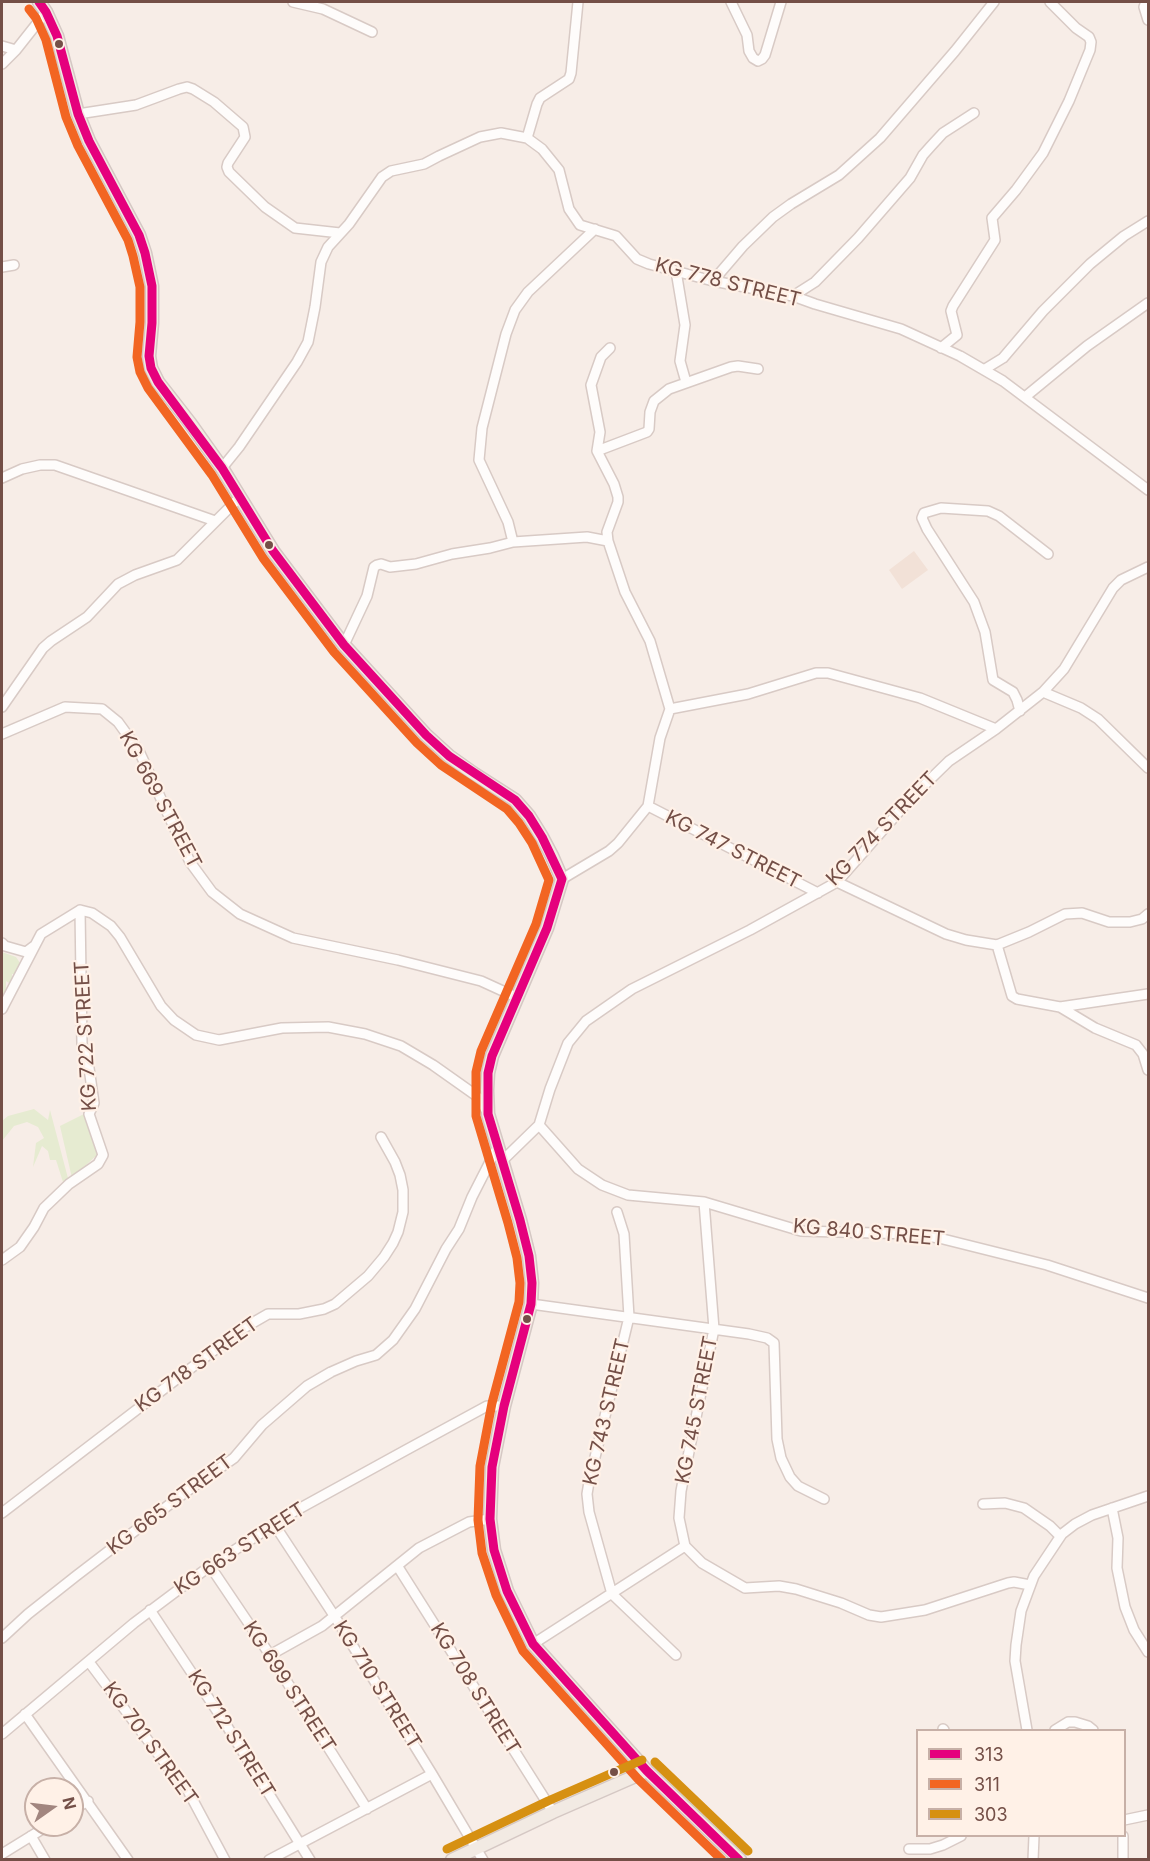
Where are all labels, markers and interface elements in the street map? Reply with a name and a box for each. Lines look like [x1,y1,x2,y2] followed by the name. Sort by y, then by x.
[53,38,65,50] unlabelled marker
[653,253,803,313] street label: KG 778 STREET
[263,539,275,551] unlabelled marker
[114,727,206,873] street label: KG 669 STREET
[822,767,942,891] street label: KG 774 STREET
[661,806,805,894] street label: KG 747 STREET
[70,960,102,1112] street label: KG 722 STREET
[792,1214,946,1252] street label: KG 840 STREET
[131,1312,263,1418] street label: KG 718 STREET
[521,1313,533,1325] unlabelled marker
[671,1334,723,1486] street label: KG 745 STREET
[578,1336,636,1488] street label: KG 743 STREET
[102,1450,238,1560] street label: KG 665 STREET
[170,1498,310,1600] street label: KG 663 STREET
[328,1616,426,1754] street label: KG 710 STREET
[238,1617,340,1757] street label: KG 699 STREET
[425,1619,525,1759] street label: KG 708 STREET
[182,1666,280,1802] street label: KG 712 STREET
[97,1678,203,1810] street label: KG 701 STREET
[916,1729,1126,1837] legend
[974,1744,1004,1765] text: 313
[608,1766,620,1778] unlabelled marker
[974,1774,1000,1795] text: 311
[24,1777,84,1837] north arrow
[58,1795,81,1811] text: N
[974,1804,1008,1825] text: 303

